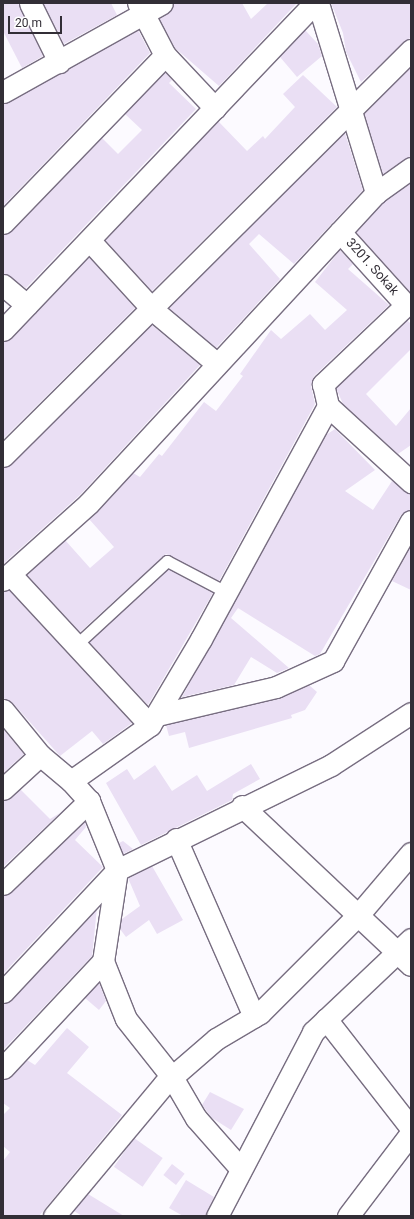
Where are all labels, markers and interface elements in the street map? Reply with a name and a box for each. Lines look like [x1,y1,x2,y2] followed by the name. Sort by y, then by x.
[10,8,64,34] scale bar
[15,16,42,30] text: 20 m
[342,235,402,299] street label: 3201. Sokak

